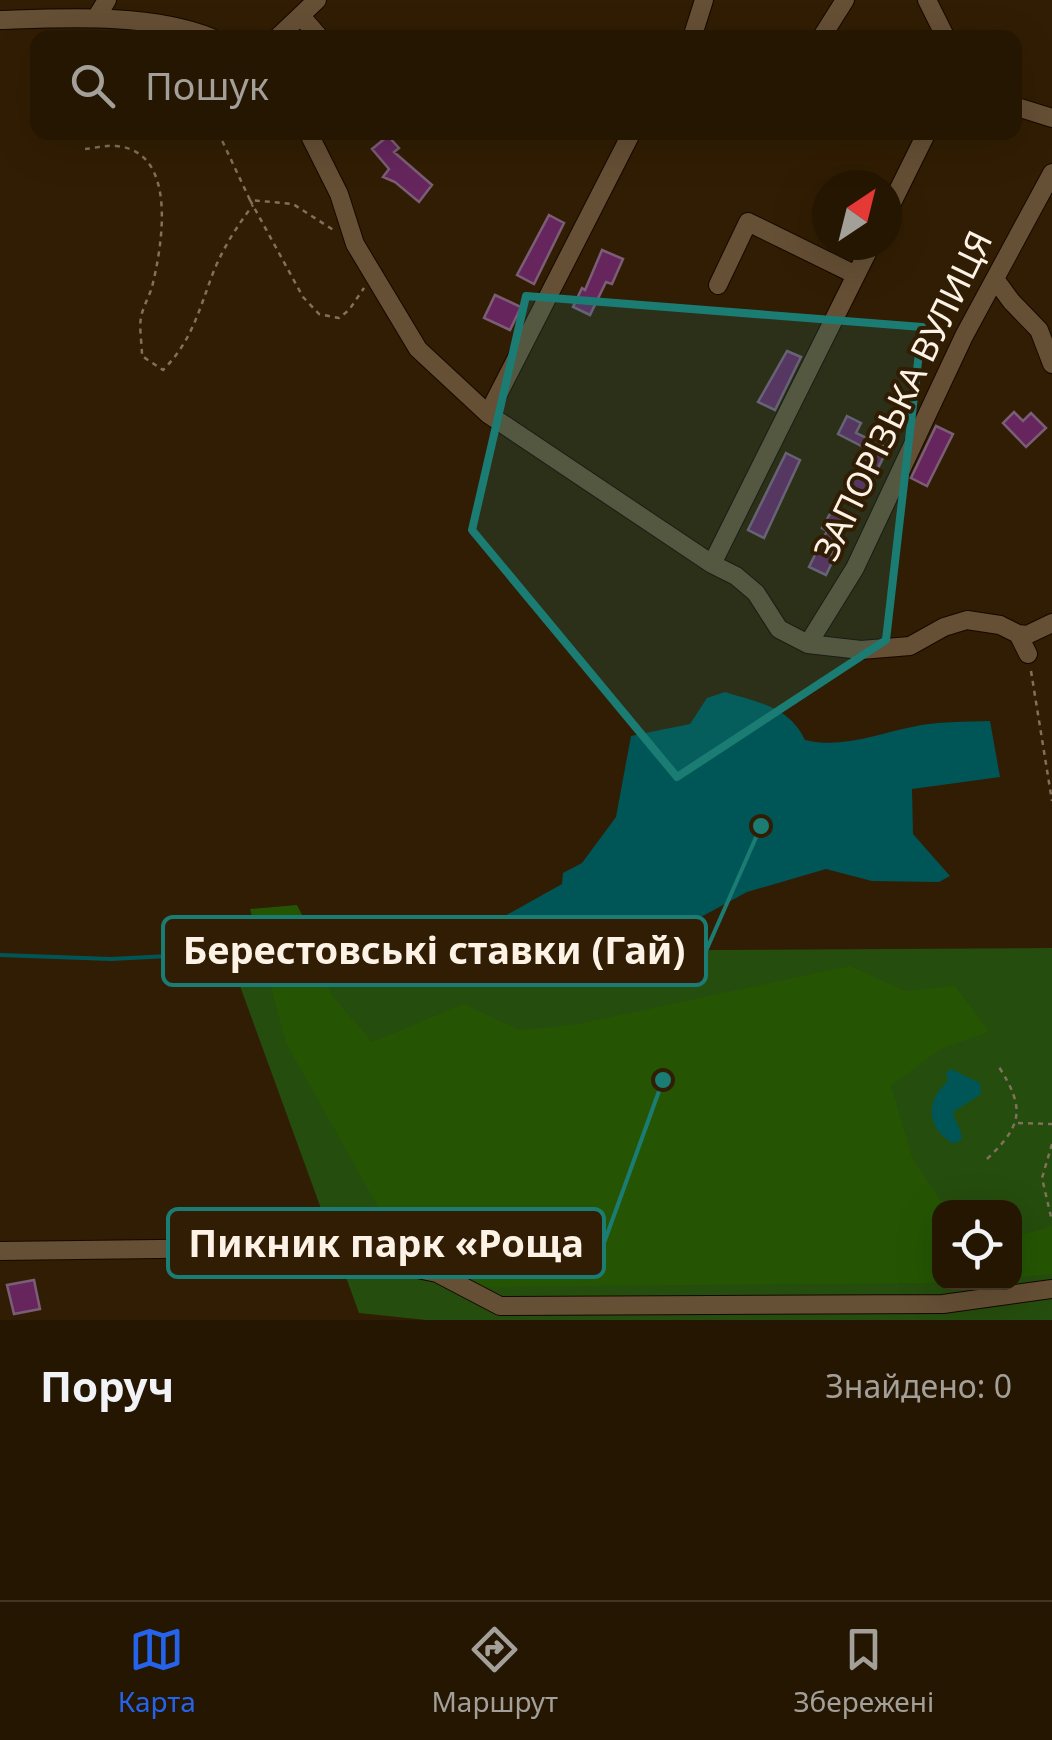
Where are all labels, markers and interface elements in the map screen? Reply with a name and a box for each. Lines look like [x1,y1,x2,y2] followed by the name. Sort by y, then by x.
[30,30,1022,140] search box
[65,58,120,113] icon: search
[145,59,269,111] text: Пошук
[812,170,902,260] north arrow
[802,222,1002,568] street label: ЗАПОРІЗЬКА ВУЛИЦЯ
[163,917,706,985] callout: Берестовські ставки (Гай)
[183,923,685,975] text: Берестовські ставки (Гай)
[932,1200,1022,1290] map controls
[932,1200,1022,1290] button: locate
[168,1209,604,1277] callout: Пикник парк «Роща
[188,1216,584,1268] text: Пикник парк «Роща
[40,1357,174,1414] text: Поруч
[825,1364,1012,1407] text: Знайдено: 0
[118,1622,196,1720] tab: Карта
[431,1622,558,1720] tab: Маршрут
[793,1622,934,1720] tab: Збережені

